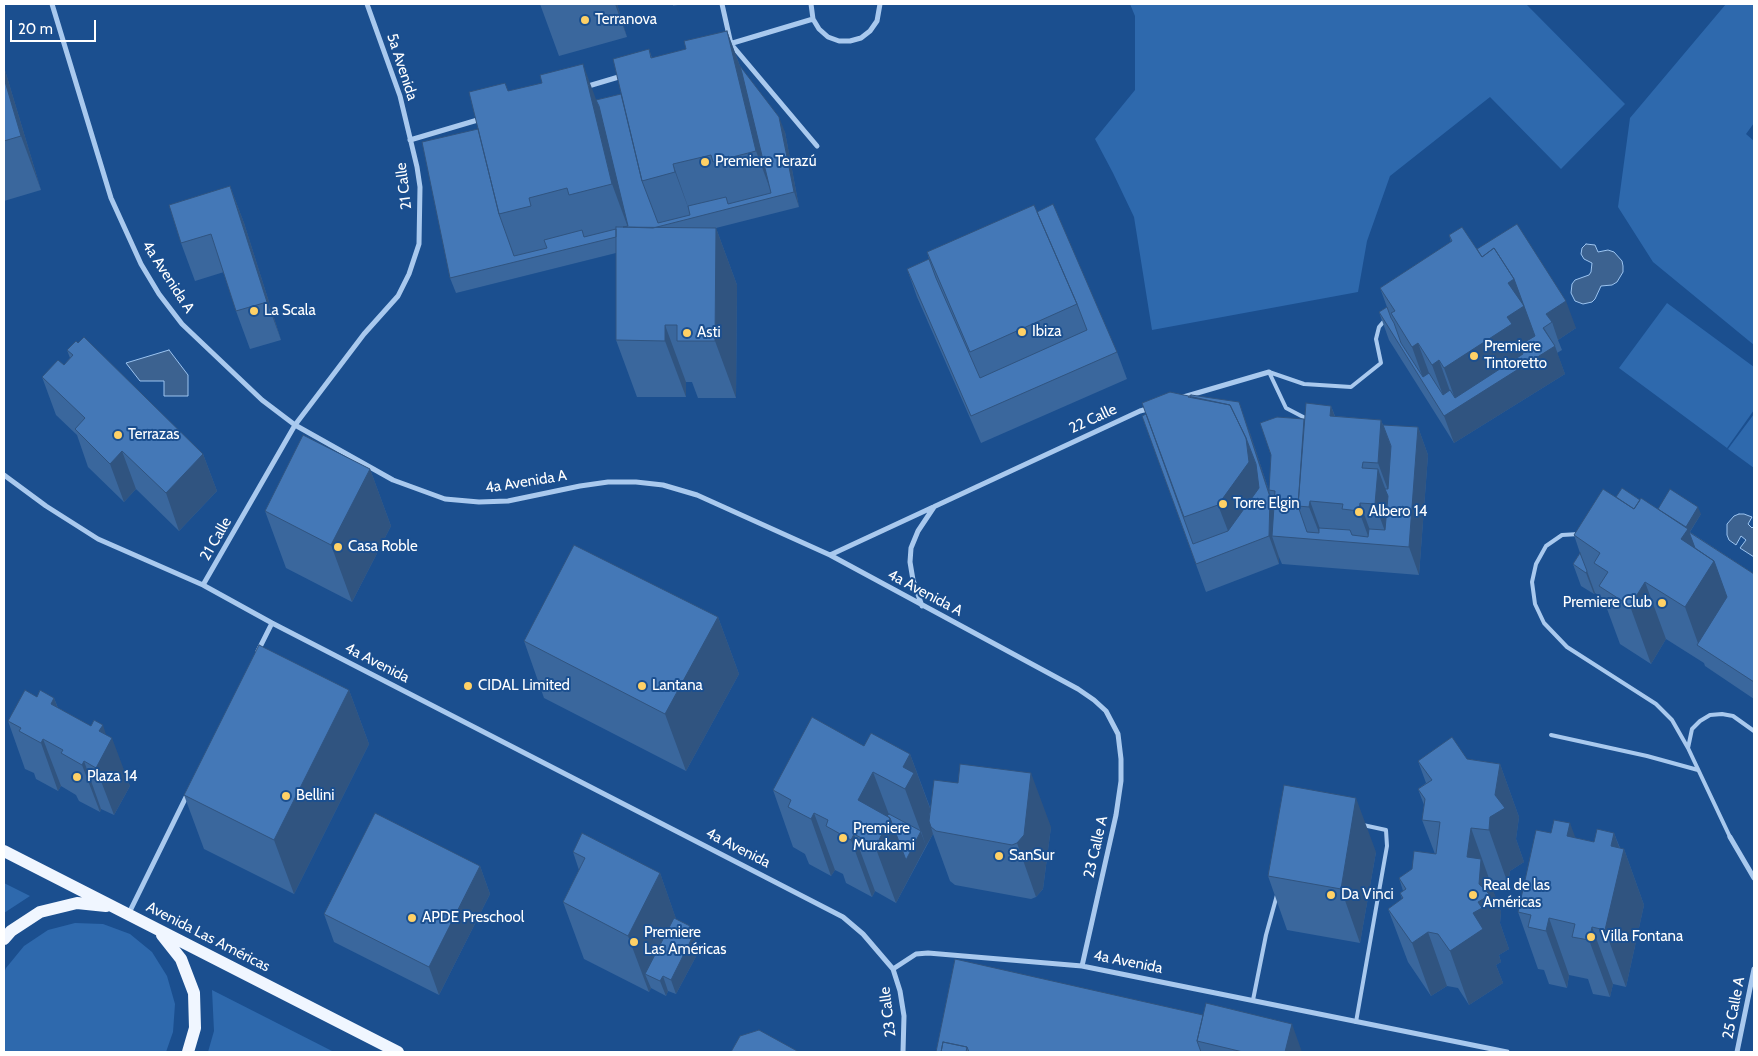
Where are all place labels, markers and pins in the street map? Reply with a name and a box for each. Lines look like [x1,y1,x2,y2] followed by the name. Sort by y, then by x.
[595,11,657,29] place label: Terranova
[579,14,591,26] marker: Terranova
[715,153,817,171] place label: Premiere Terazú
[699,156,711,168] marker: Premiere Terazú
[264,302,316,320] place label: La Scala
[248,305,260,317] marker: La Scala
[1032,323,1061,341] place label: Ibiza
[697,324,721,342] place label: Asti
[1016,326,1028,338] marker: Ibiza
[681,327,693,339] marker: Asti
[1484,338,1547,373] place label: Premiere Tintoretto
[1468,350,1480,362] marker: Premiere Tintoretto
[128,426,180,444] place label: Terrazas
[112,429,124,441] marker: Terrazas
[1233,495,1300,513] place label: Torre Elgin
[1217,498,1229,510] marker: Torre Elgin
[1369,503,1427,521] place label: Albero 14
[1353,506,1365,518] marker: Albero 14
[348,538,418,556] place label: Casa Roble
[332,541,344,553] marker: Casa Roble
[1563,594,1652,612] place label: Premiere Club
[1656,597,1668,609] marker: Premiere Club
[478,677,570,695] place label: CIDAL Limited
[652,677,703,695] place label: Lantana
[462,680,474,692] marker: CIDAL Limited
[636,680,648,692] marker: Lantana
[87,768,137,786] place label: Plaza 14
[71,771,83,783] marker: Plaza 14
[296,787,334,805] place label: Bellini
[280,790,292,802] marker: Bellini
[853,820,915,855] place label: Premiere Murakami
[837,832,849,844] marker: Premiere Murakami
[1009,847,1054,865] place label: SanSur
[993,850,1005,862] marker: SanSur
[1483,877,1550,912] place label: Real de las Américas
[1341,886,1394,904] place label: Da Vinci
[1325,889,1337,901] marker: Da Vinci
[1467,889,1479,901] marker: Real de las Américas
[422,909,524,927] place label: APDE Preschool
[406,912,418,924] marker: APDE Preschool
[644,924,727,959] place label: Premiere Las Américas
[1601,928,1683,946] place label: Villa Fontana
[1585,931,1597,943] marker: Villa Fontana
[628,936,640,948] marker: Premiere Las Américas

